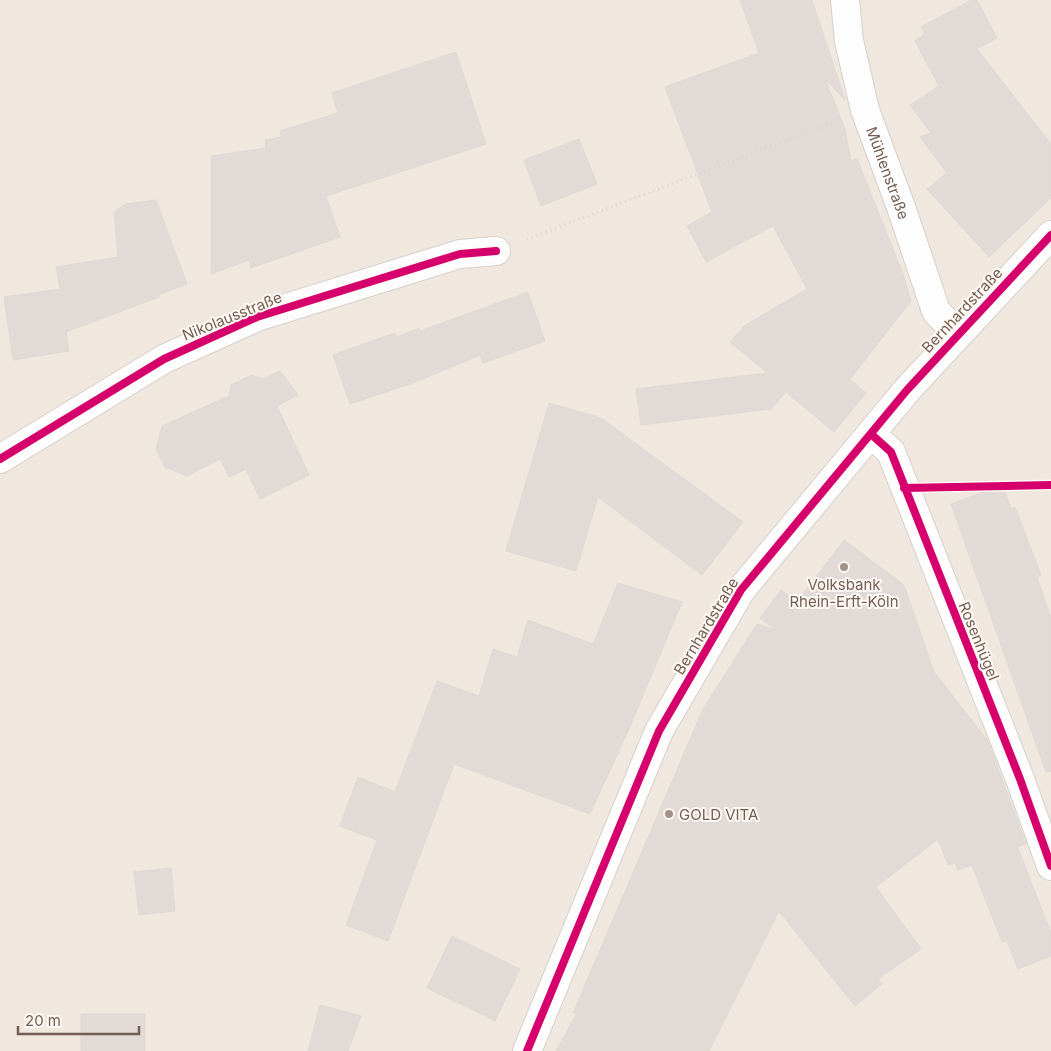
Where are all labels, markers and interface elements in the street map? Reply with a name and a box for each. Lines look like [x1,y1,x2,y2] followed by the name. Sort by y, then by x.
[862,124,914,222] street label: Mühlenstraße
[918,263,1006,357] street label: Bernhardstraße
[180,287,284,345] street label: Nikolausstraße
[838,561,850,573] marker: Volksbank Rhein-Erft-Köln
[670,574,742,678] street label: Bernhardstraße
[789,575,899,611] place label: Volksbank Rhein-Erft-Köln
[955,599,1003,683] street label: Rosenhügel
[679,805,758,824] place label: GOLD VITA
[663,808,675,820] marker: GOLD VITA
[18,1004,139,1036] scale bar
[25,1011,61,1030] text: 20 m

